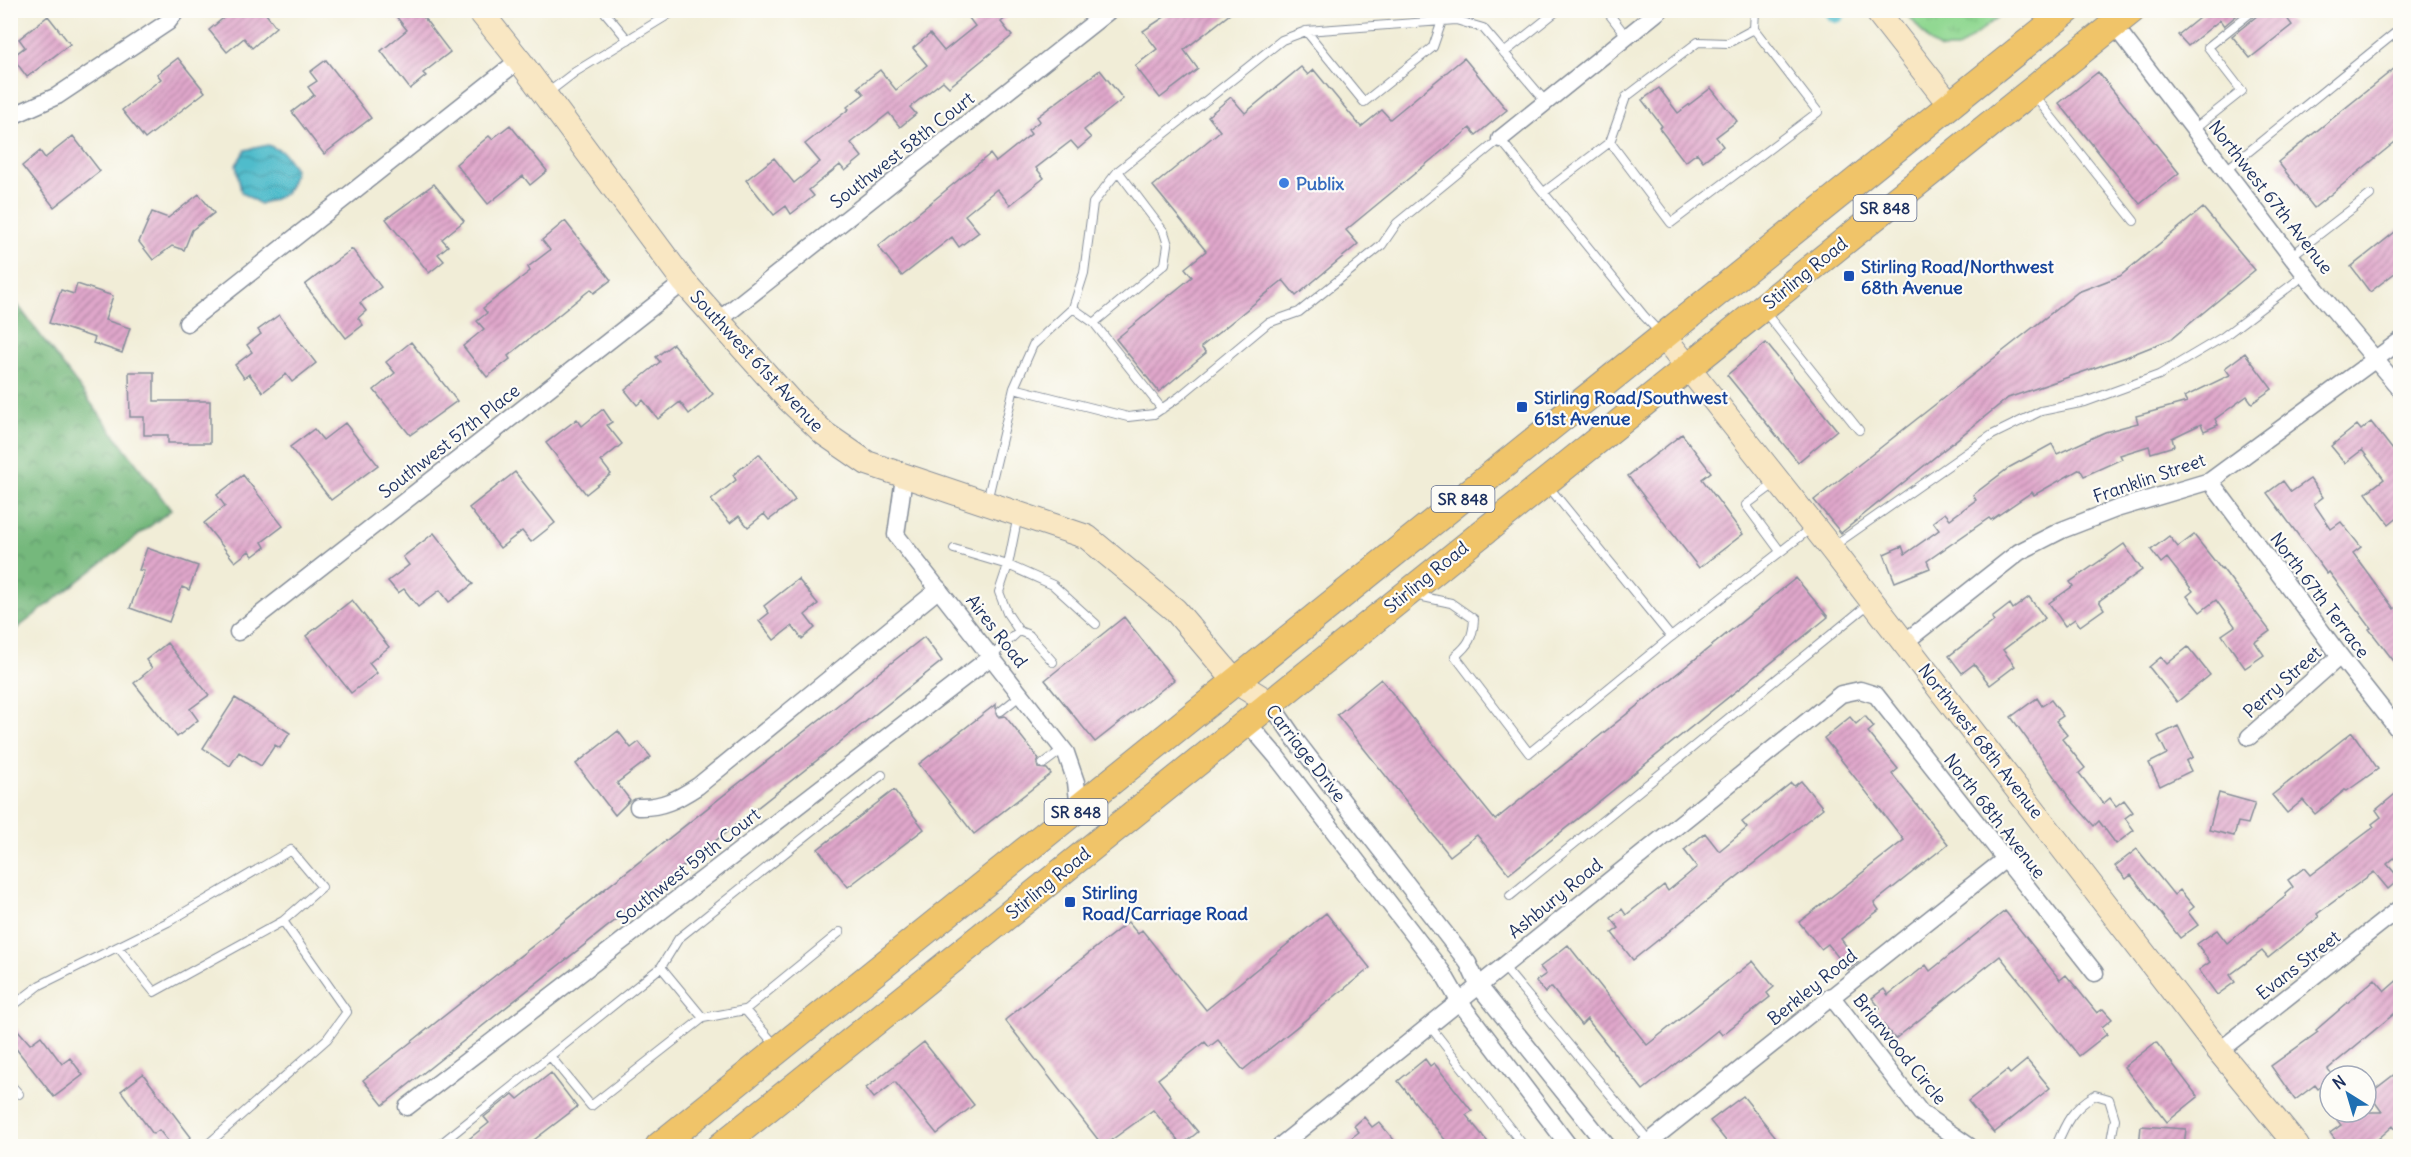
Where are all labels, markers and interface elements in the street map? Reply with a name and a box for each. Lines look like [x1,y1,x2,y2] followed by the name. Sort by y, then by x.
[825,87,979,213] street label: Southwest 58th Court
[2204,116,2338,278] street label: Northwest 67th Avenue
[1296,172,1344,195] place label: Publix
[1277,176,1291,190] marker: Publix
[1854,195,1916,221] road number: SR 848
[1758,232,1852,314] street label: Stirling Road
[1861,255,2055,299] place label: Stirling Road/Northwest 68th Avenue
[1842,269,1856,283] marker: Stirling Road/Northwest 68th Avenue
[685,285,829,437] street label: Southwest 61st Avenue
[374,379,524,503] street label: Southwest 57th Place
[1534,386,1729,430] place label: Stirling Road/Southwest 61st Avenue
[1515,400,1529,414] marker: Stirling Road/Southwest 61st Avenue
[2090,448,2208,508] street label: Franklin Street
[1432,486,1494,512] road number: SR 848
[2265,528,2375,662] street label: North 67th Terrace
[1379,536,1473,618] street label: Stirling Road
[961,590,1033,673] street label: Aires Road
[2238,641,2326,723] street label: Perry Street
[1913,659,2049,823] street label: Northwest 68th Avenue
[1261,700,1351,806] street label: Carriage Drive
[1939,749,2051,883] street label: North 68th Avenue
[1044,799,1108,825] road number: SR 848
[611,803,765,929] street label: Southwest 59th Court
[1001,842,1095,924] street label: Stirling Road
[1503,853,1607,943] street label: Ashbury Road
[1082,881,1248,925] place label: Stirling Road/Carriage Road
[1063,895,1077,909] marker: Stirling Road/Carriage Road
[2251,925,2345,1005] street label: Evans Street
[1763,944,1862,1030] street label: Berkley Road
[1848,989,1952,1109] street label: Briarwood Circle
[2318,1064,2378,1124] north arrow
[2329,1071,2349,1093] text: N

